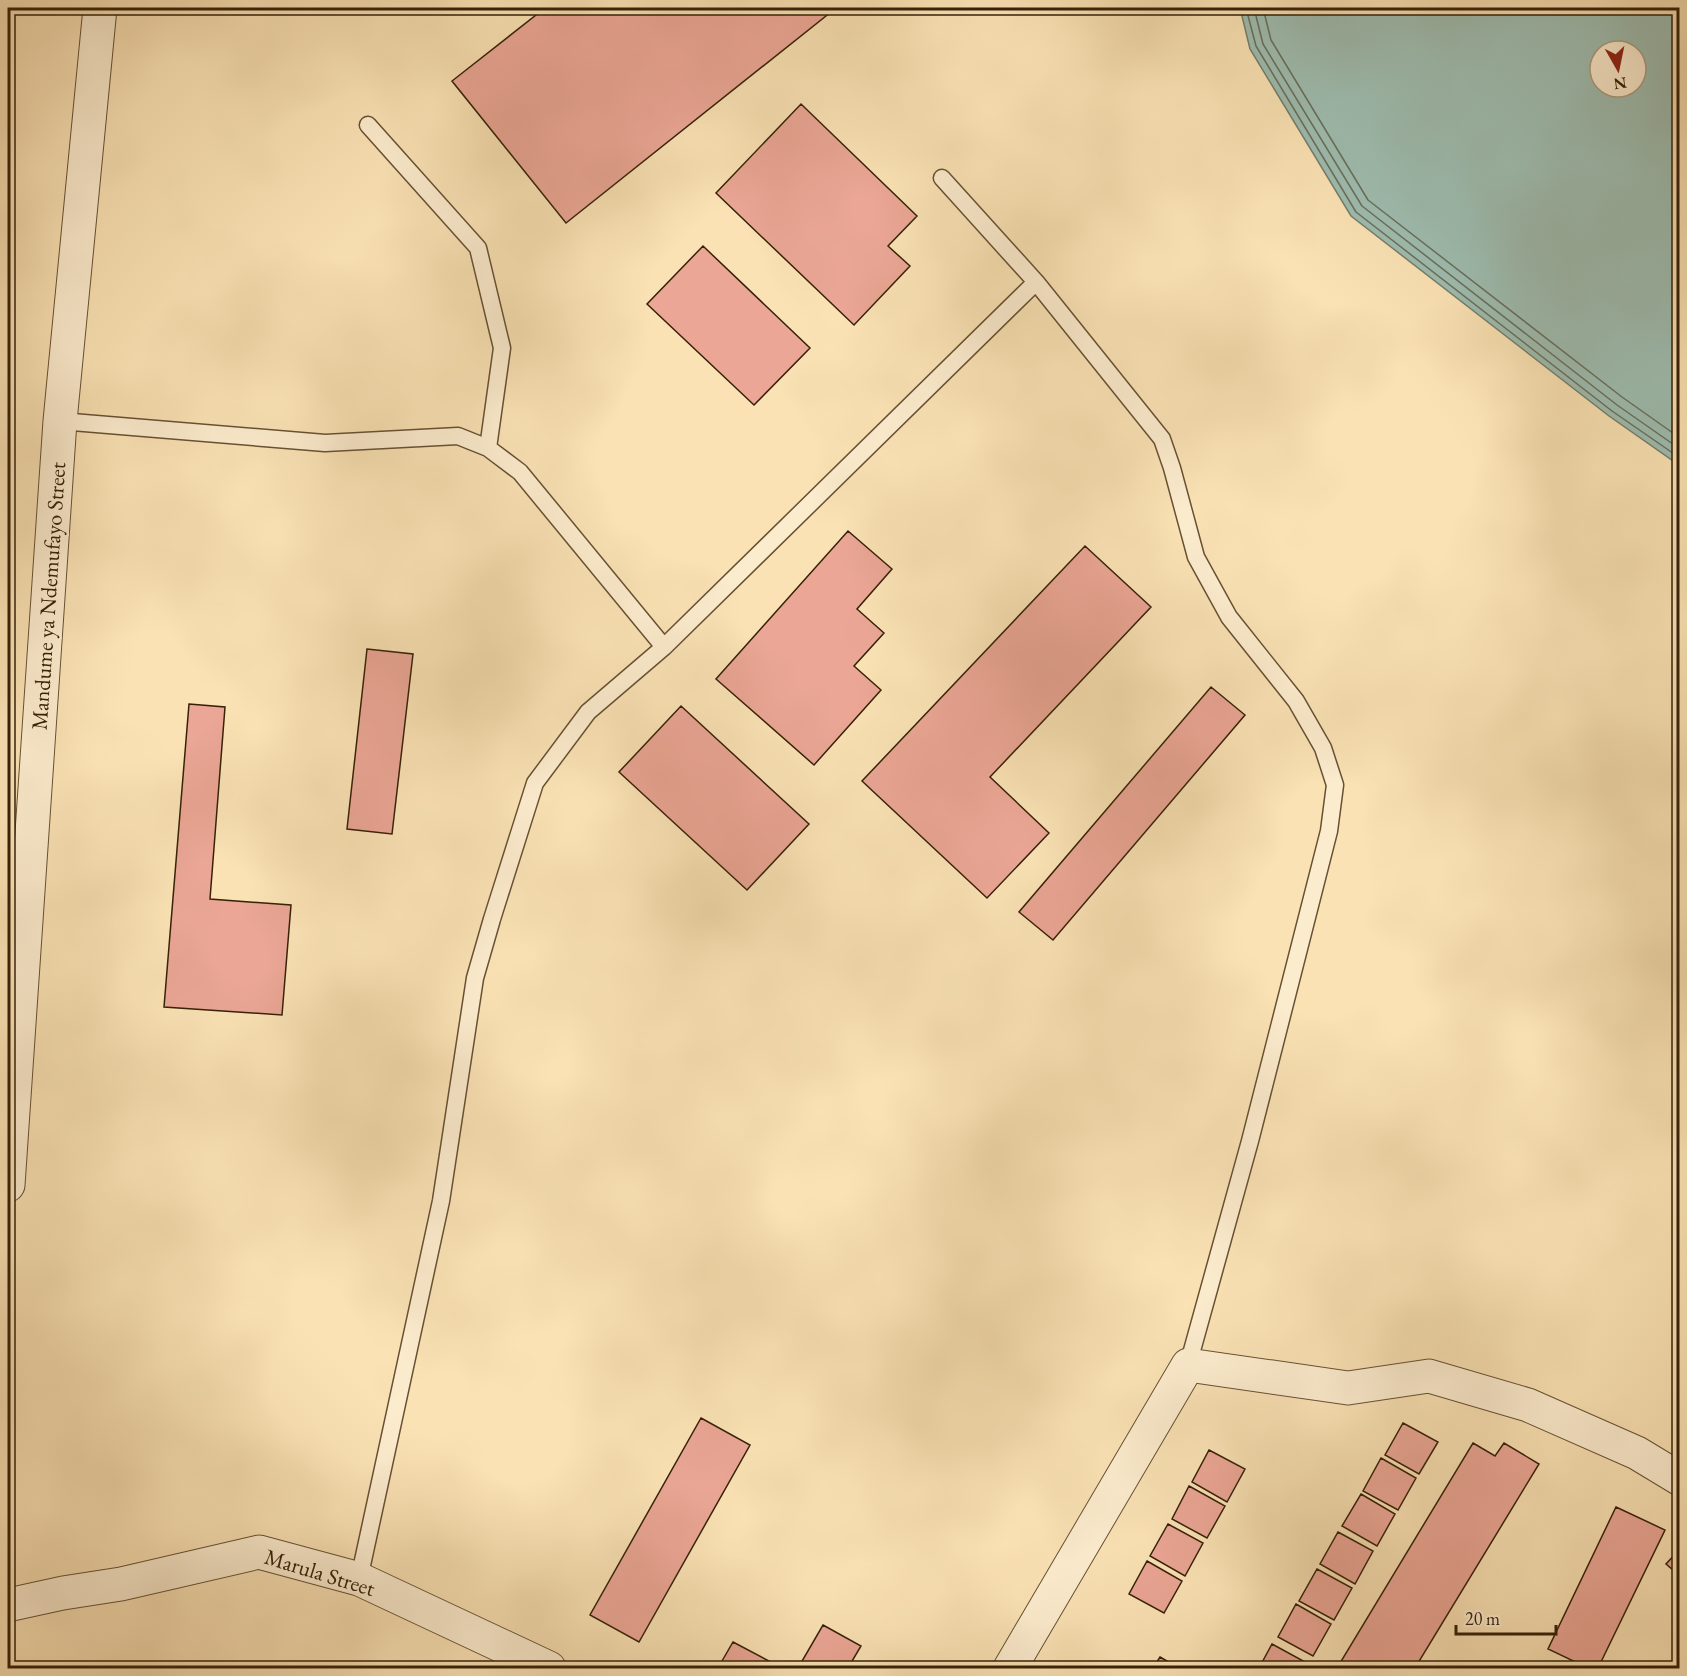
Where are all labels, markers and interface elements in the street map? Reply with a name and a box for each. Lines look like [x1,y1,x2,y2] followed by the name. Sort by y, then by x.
[1588,39,1648,99] north arrow
[1612,72,1628,95] text: N
[25,461,72,731] street label: Mandume ya Ndemufayo Street
[261,1542,379,1603] street label: Marula Street
[1456,1598,1556,1636] scale bar
[1465,1607,1500,1630] text: 20 m

